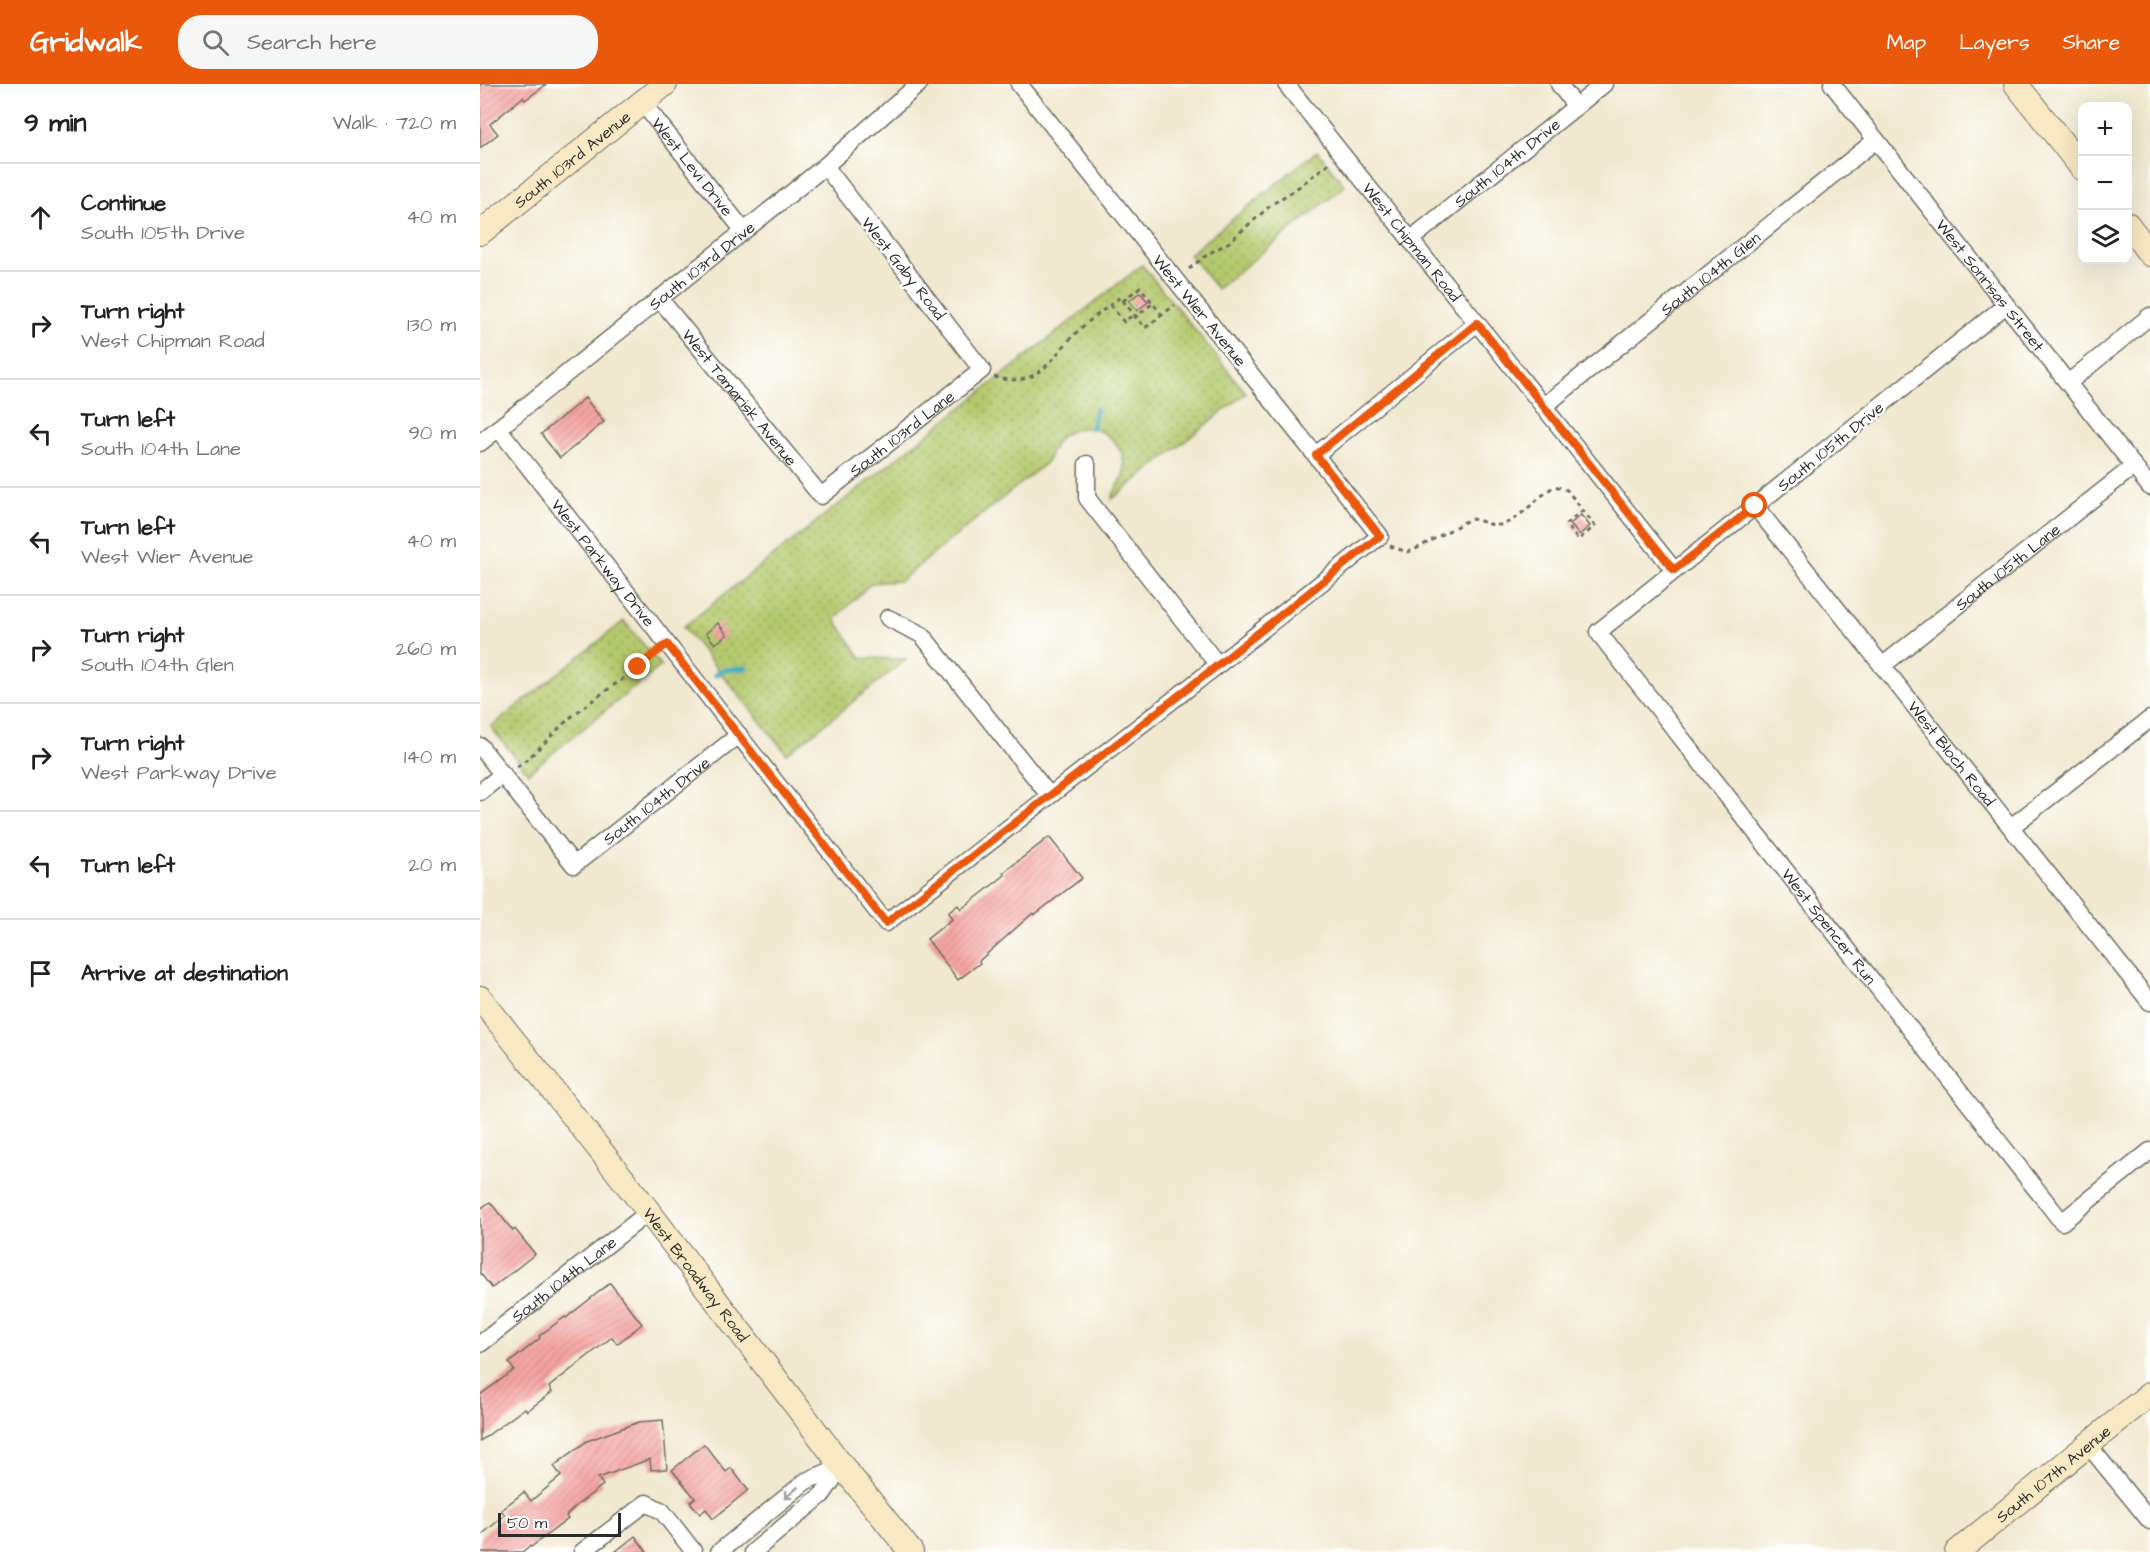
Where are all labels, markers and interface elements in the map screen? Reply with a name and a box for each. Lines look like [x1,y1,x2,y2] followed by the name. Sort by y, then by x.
[178,15,598,69] search box
[30,23,142,62] text: Gridwalk
[199,26,232,59] icon: search
[247,27,377,58] text: Search here
[1886,28,1926,57] text: Map
[1959,28,2029,57] text: Layers
[2062,28,2120,57] text: Share
[2078,102,2132,264] map controls
[2078,102,2132,156] button: +
[24,105,86,141] text: 9 min
[510,106,636,213] street label: South 103rd Avenue
[333,109,456,137] text: Walk · 720 m
[646,113,738,221] street label: West Levi Drive
[1449,113,1565,213] street label: South 104th Drive
[2078,156,2132,210] button: −
[1357,178,1466,307] street label: West Chipman Road
[81,188,166,219] text: Continue
[24,201,57,234] icon: ahead
[406,203,456,231] text: 40 m
[2078,210,2132,264] button: layers
[855,213,950,325] street label: West Gaby Road
[1931,215,2049,357] street label: West Sonrisas Street
[644,216,760,315] street label: South 103rd Drive
[81,219,245,247] text: South 105th Drive
[1656,227,1765,321] street label: South 104th Glen
[1147,250,1251,371] street label: West Wier Avenue
[81,296,184,327] text: Turn right
[24,309,57,342] icon: right
[407,311,456,339] text: 130 m
[677,325,802,471] street label: West Tamarisk Avenue
[81,327,265,355] text: West Chipman Road
[845,386,959,482] street label: South 103rd Lane
[1773,397,1889,497] street label: South 105th Drive
[81,404,175,435] text: Turn left
[24,417,57,450] icon: left
[408,419,456,447] text: 90 m
[81,435,241,463] text: South 104th Lane
[1741,492,1767,518] route start
[546,495,660,632] street label: West Parkway Drive
[81,512,175,543] text: Turn left
[1951,519,2065,616] street label: South 105th Lane
[24,525,57,558] icon: left
[406,527,456,555] text: 40 m
[81,543,253,571] text: West Wier Avenue
[81,620,184,651] text: Turn right
[24,633,57,666] icon: right
[396,635,456,663] text: 260 m
[81,651,234,679] text: South 104th Glen
[624,653,650,679] route end
[1902,697,2000,811] street label: West Bloch Road
[81,728,184,759] text: Turn right
[24,741,57,774] icon: right
[404,743,456,771] text: 140 m
[598,752,715,850] street label: South 104th Drive
[81,759,277,787] text: West Parkway Drive
[24,849,57,882] icon: left
[81,850,175,881] text: Turn left
[408,851,456,879] text: 20 m
[1776,864,1881,989] street label: West Spencer Run
[24,957,57,990] icon: arrive
[81,958,288,989] text: Arrive at destination
[637,1203,754,1347] street label: West Broadway Road
[507,1231,622,1328] street label: South 104th Lane
[1991,1420,2116,1528] street label: South 107th Avenue
[783,1486,799,1499] one-way arrow
[498,1510,621,1538] scale bar
[507,1512,547,1534] text: 50 m

